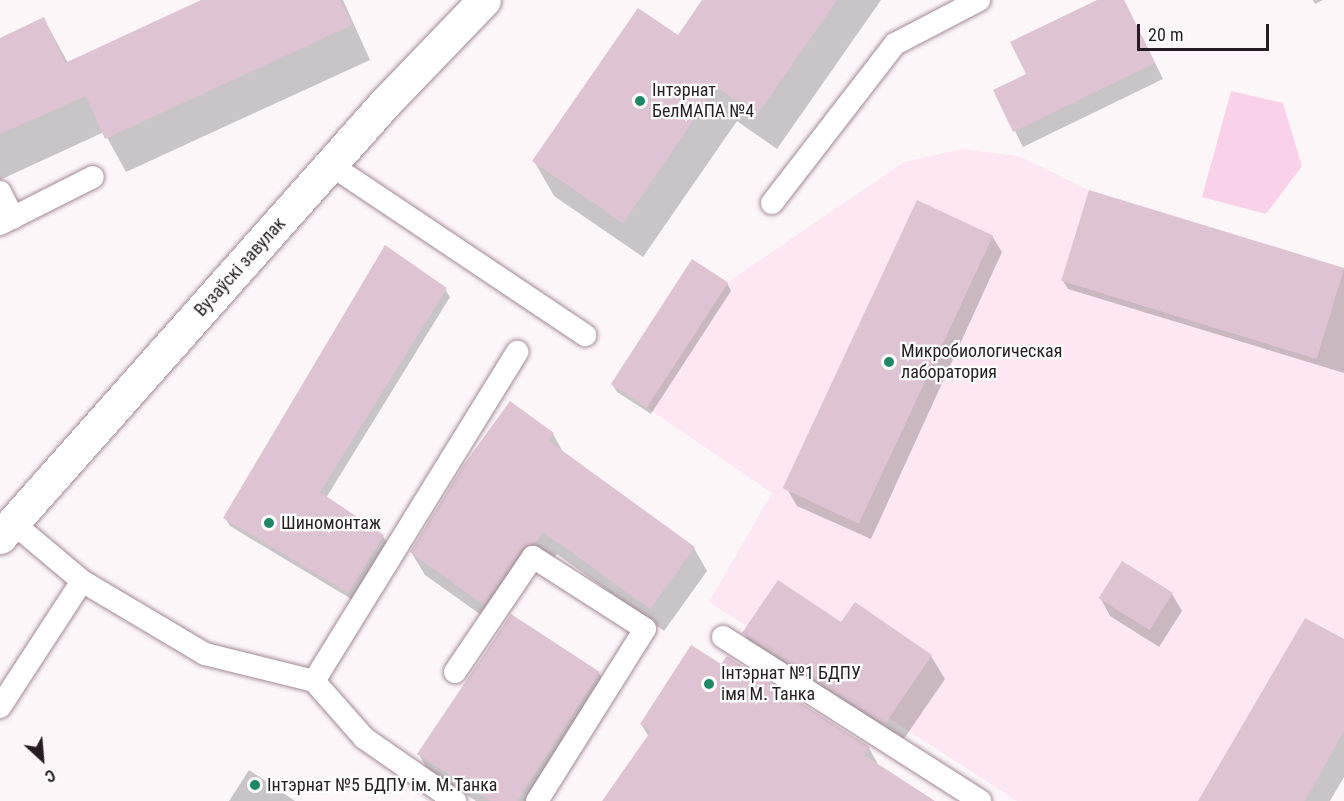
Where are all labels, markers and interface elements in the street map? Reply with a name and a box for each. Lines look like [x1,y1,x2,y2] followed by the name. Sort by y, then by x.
[1140,12,1272,50] scale bar
[1148,24,1183,45] text: 20 m
[652,80,754,122] place label: Інтэрнат БелМАПА №4
[633,94,647,108] marker: Інтэрнат БелМАПА №4
[190,213,290,321] street label: Вузаўскі завулак
[901,341,1062,384] place label: Микробиологическая лаборатория
[882,355,896,369] marker: Микробиологическая лаборатория
[281,512,381,534] place label: Шиномонтаж
[262,516,276,530] marker: Шиномонтаж
[721,663,861,706] place label: Інтэрнат №1 БДПУ імя М. Танка
[702,677,716,691] marker: Інтэрнат №1 БДПУ імя М. Танка
[12,729,72,789] north arrow
[42,765,58,786] text: С
[267,774,497,796] place label: Інтэрнат №5 БДПУ ім. М.Танка
[248,778,262,792] marker: Інтэрнат №5 БДПУ ім. М.Танка

